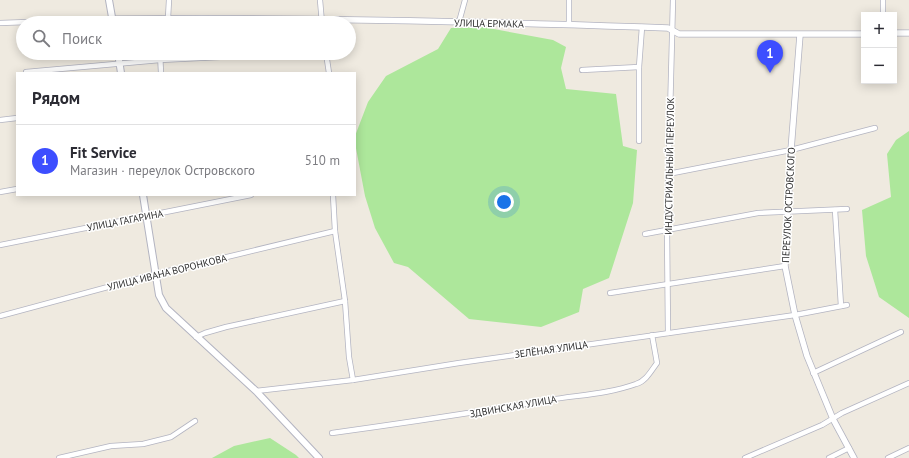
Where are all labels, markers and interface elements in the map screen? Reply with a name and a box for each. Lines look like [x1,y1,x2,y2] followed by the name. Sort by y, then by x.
[861,12,897,84] map controls
[861,12,897,48] button: +
[16,16,356,60] search box
[454,16,524,31] street label: УЛИЦА ЕРМАКА
[30,27,52,49] icon: search
[62,29,102,48] text: Поиск
[757,40,783,73] pin: 1
[861,48,897,84] button: −
[32,87,80,109] text: Рядом
[662,97,677,235] street label: ИНДУСТРИАЛЬНЫЙ ПЕРЕУЛОК
[70,143,137,162] text: Fit Service
[779,147,798,263] street label: ПЕРЕУЛОК ОСТРОВСКОГО
[41,152,49,169] text: 1
[305,152,340,169] text: 510 m
[70,162,255,179] text: Магазин · переулок Островского
[494,192,514,212] your location
[86,207,164,234] street label: УЛИЦА ГАГАРИНА
[106,251,228,294] street label: УЛИЦА ИВАНА ВОРОНКОВА
[514,338,589,361] street label: ЗЕЛЁНАЯ УЛИЦА
[469,392,558,421] street label: ЗДВИНСКАЯ УЛИЦА

